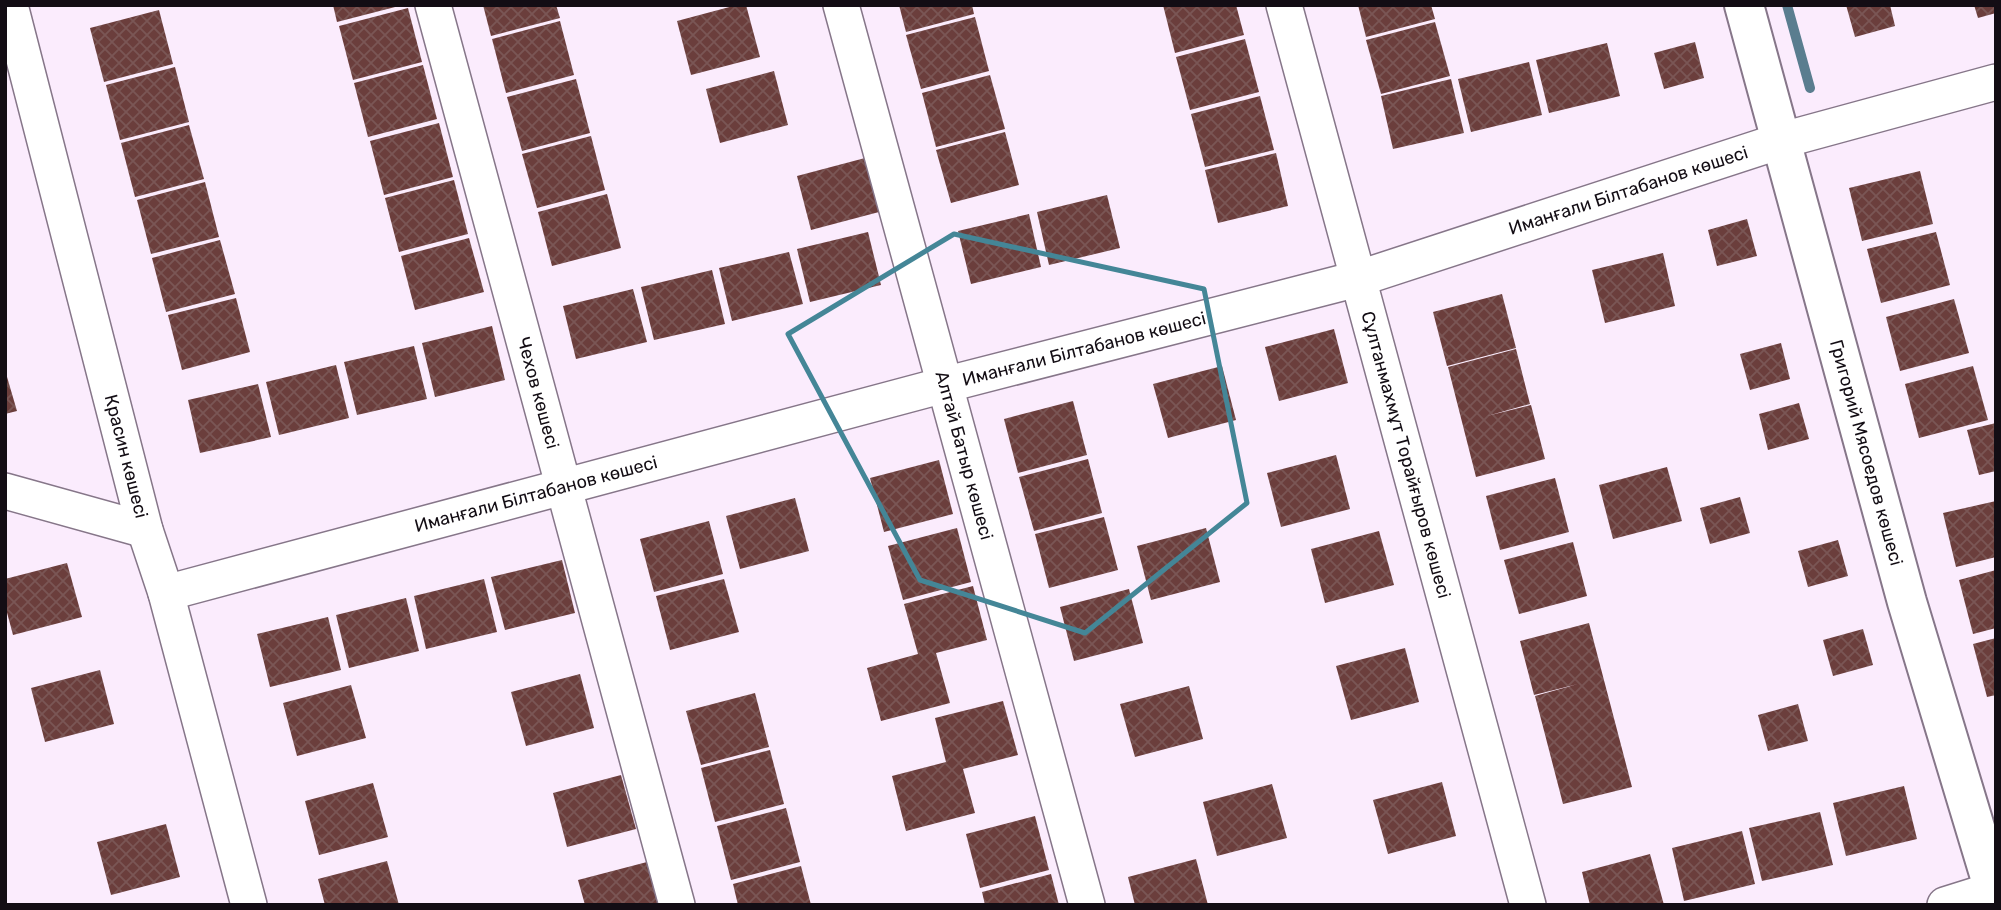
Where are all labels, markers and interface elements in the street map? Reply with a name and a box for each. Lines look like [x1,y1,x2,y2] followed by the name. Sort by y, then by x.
[1506,141,1751,240] street label: Иманғали Білтабанов көшесі
[960,307,1208,391] street label: Иманғали Білтабанов көшесі
[1357,309,1455,601] street label: Сұлтанмахмұт Торайғыров көшесі
[513,335,564,451] street label: Чехов көшесі
[1825,337,1908,568] street label: Григорий Мясоедов көшесі
[931,369,998,542] street label: Алтай Батыр көшесі
[100,392,153,521] street label: Красин көшесі
[412,451,660,537] street label: Иманғали Білтабанов көшесі

